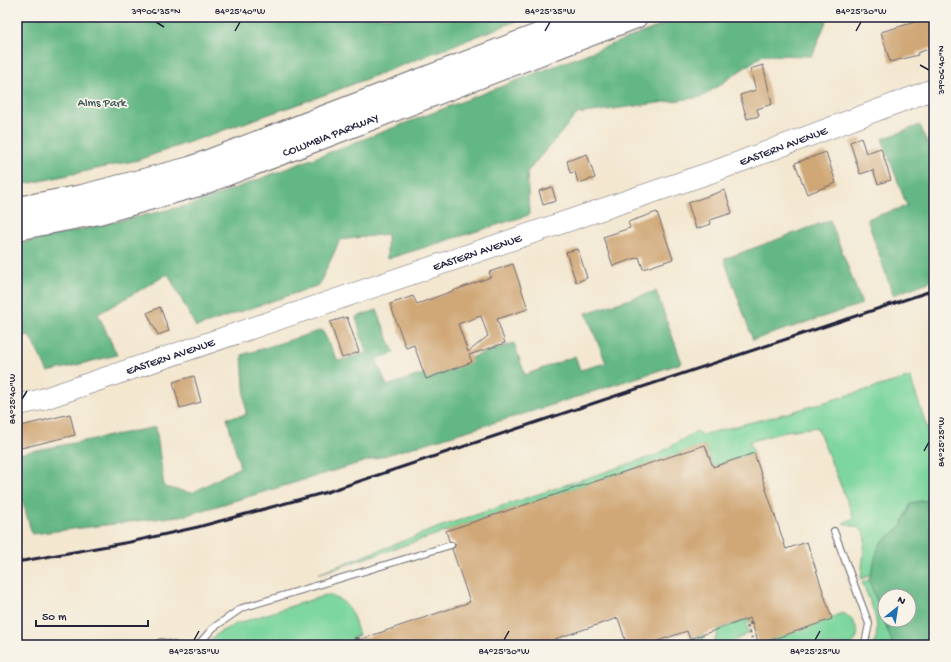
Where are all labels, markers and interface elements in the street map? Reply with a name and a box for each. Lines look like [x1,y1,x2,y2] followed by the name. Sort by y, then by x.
[130,6,181,18] text: 39°06'35"N
[215,6,266,18] text: 84°25'40"W
[525,6,576,18] text: 84°25'35"W
[836,6,887,18] text: 84°25'30"W
[936,45,948,96] text: 39°06'40"N
[78,97,128,111] park label: Alms Park
[281,111,381,161] street label: COLUMBIA PARKWAY
[738,124,830,170] street label: EASTERN AVENUE
[431,232,524,275] street label: EASTERN AVENUE
[125,336,217,379] street label: EASTERN AVENUE
[7,373,19,424] text: 84°25'40"W
[936,416,948,467] text: 84°25'25"W
[877,588,917,628] north arrow
[895,594,907,608] text: N
[36,602,148,628] scale bar
[42,611,67,625] text: 50 m
[169,646,220,658] text: 84°25'35"W
[479,646,530,658] text: 84°25'30"W
[790,646,841,658] text: 84°25'25"W

